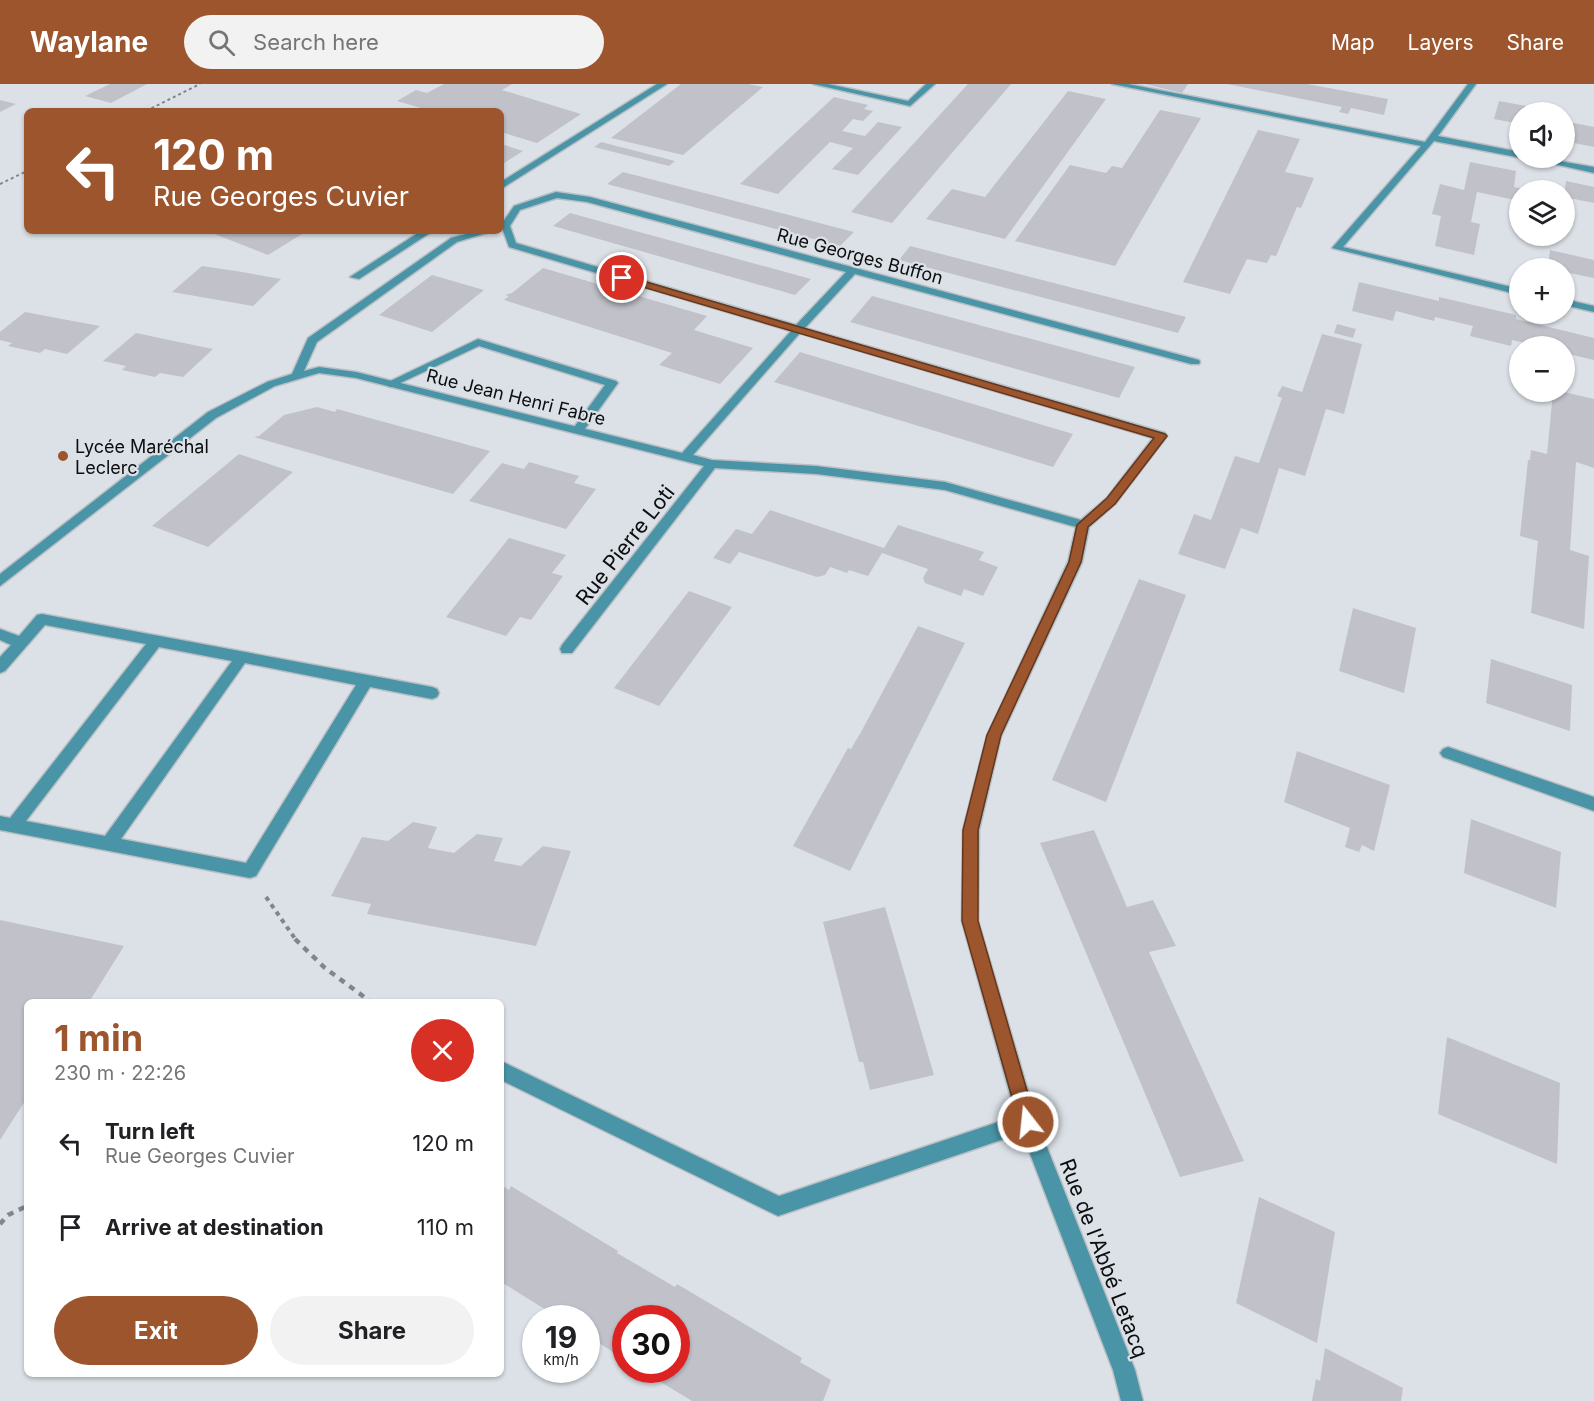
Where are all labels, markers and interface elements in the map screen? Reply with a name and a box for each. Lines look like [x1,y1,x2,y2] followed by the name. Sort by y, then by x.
[184,15,604,69] search box
[30,25,148,59] text: Waylane
[205,26,238,59] icon: search
[253,29,379,55] text: Search here
[1331,30,1375,55] text: Map
[1408,30,1474,55] text: Layers
[1507,30,1564,55] text: Share
[1509,102,1575,402] map controls
[1509,102,1575,168] button: sound
[153,129,274,180] text: 120 m
[54,132,132,210] icon: left
[153,180,409,213] text: Rue Georges Cuvier
[1509,180,1575,246] button: layers
[775,224,945,288] street label: Rue Georges Buffon
[596,252,647,303] pin
[1509,258,1575,324] button: +
[605,261,638,294] icon: arrive
[1509,336,1575,402] button: −
[424,365,608,429] street label: Rue Jean Henri Fabre
[75,436,209,478] place label: Lycée Maréchal Leclerc
[56,449,70,463] marker: Lycée Maréchal Leclerc
[570,480,680,610] street label: Rue Pierre Loti
[54,1016,143,1060] text: 1 min
[411,1019,474,1082] button: close
[54,1061,186,1085] text: 230 m · 22:26
[996,1090,1060,1154] position arrow
[105,1118,195,1144] text: Turn left
[54,1127,87,1160] icon: left
[412,1130,474,1156] text: 120 m
[105,1144,295,1168] text: Rue Georges Cuvier
[1055,1155,1153,1361] street label: Rue de l'Abbé Letacq
[54,1211,87,1244] icon: arrive
[105,1214,324,1240] text: Arrive at destination
[417,1214,474,1240] text: 110 m
[54,1296,258,1365] button: Exit
[270,1296,474,1365] button: Share
[612,1305,690,1383] speed limit sign: 30
[545,1319,577,1355] text: 19
[543,1350,579,1369] text: km/h

